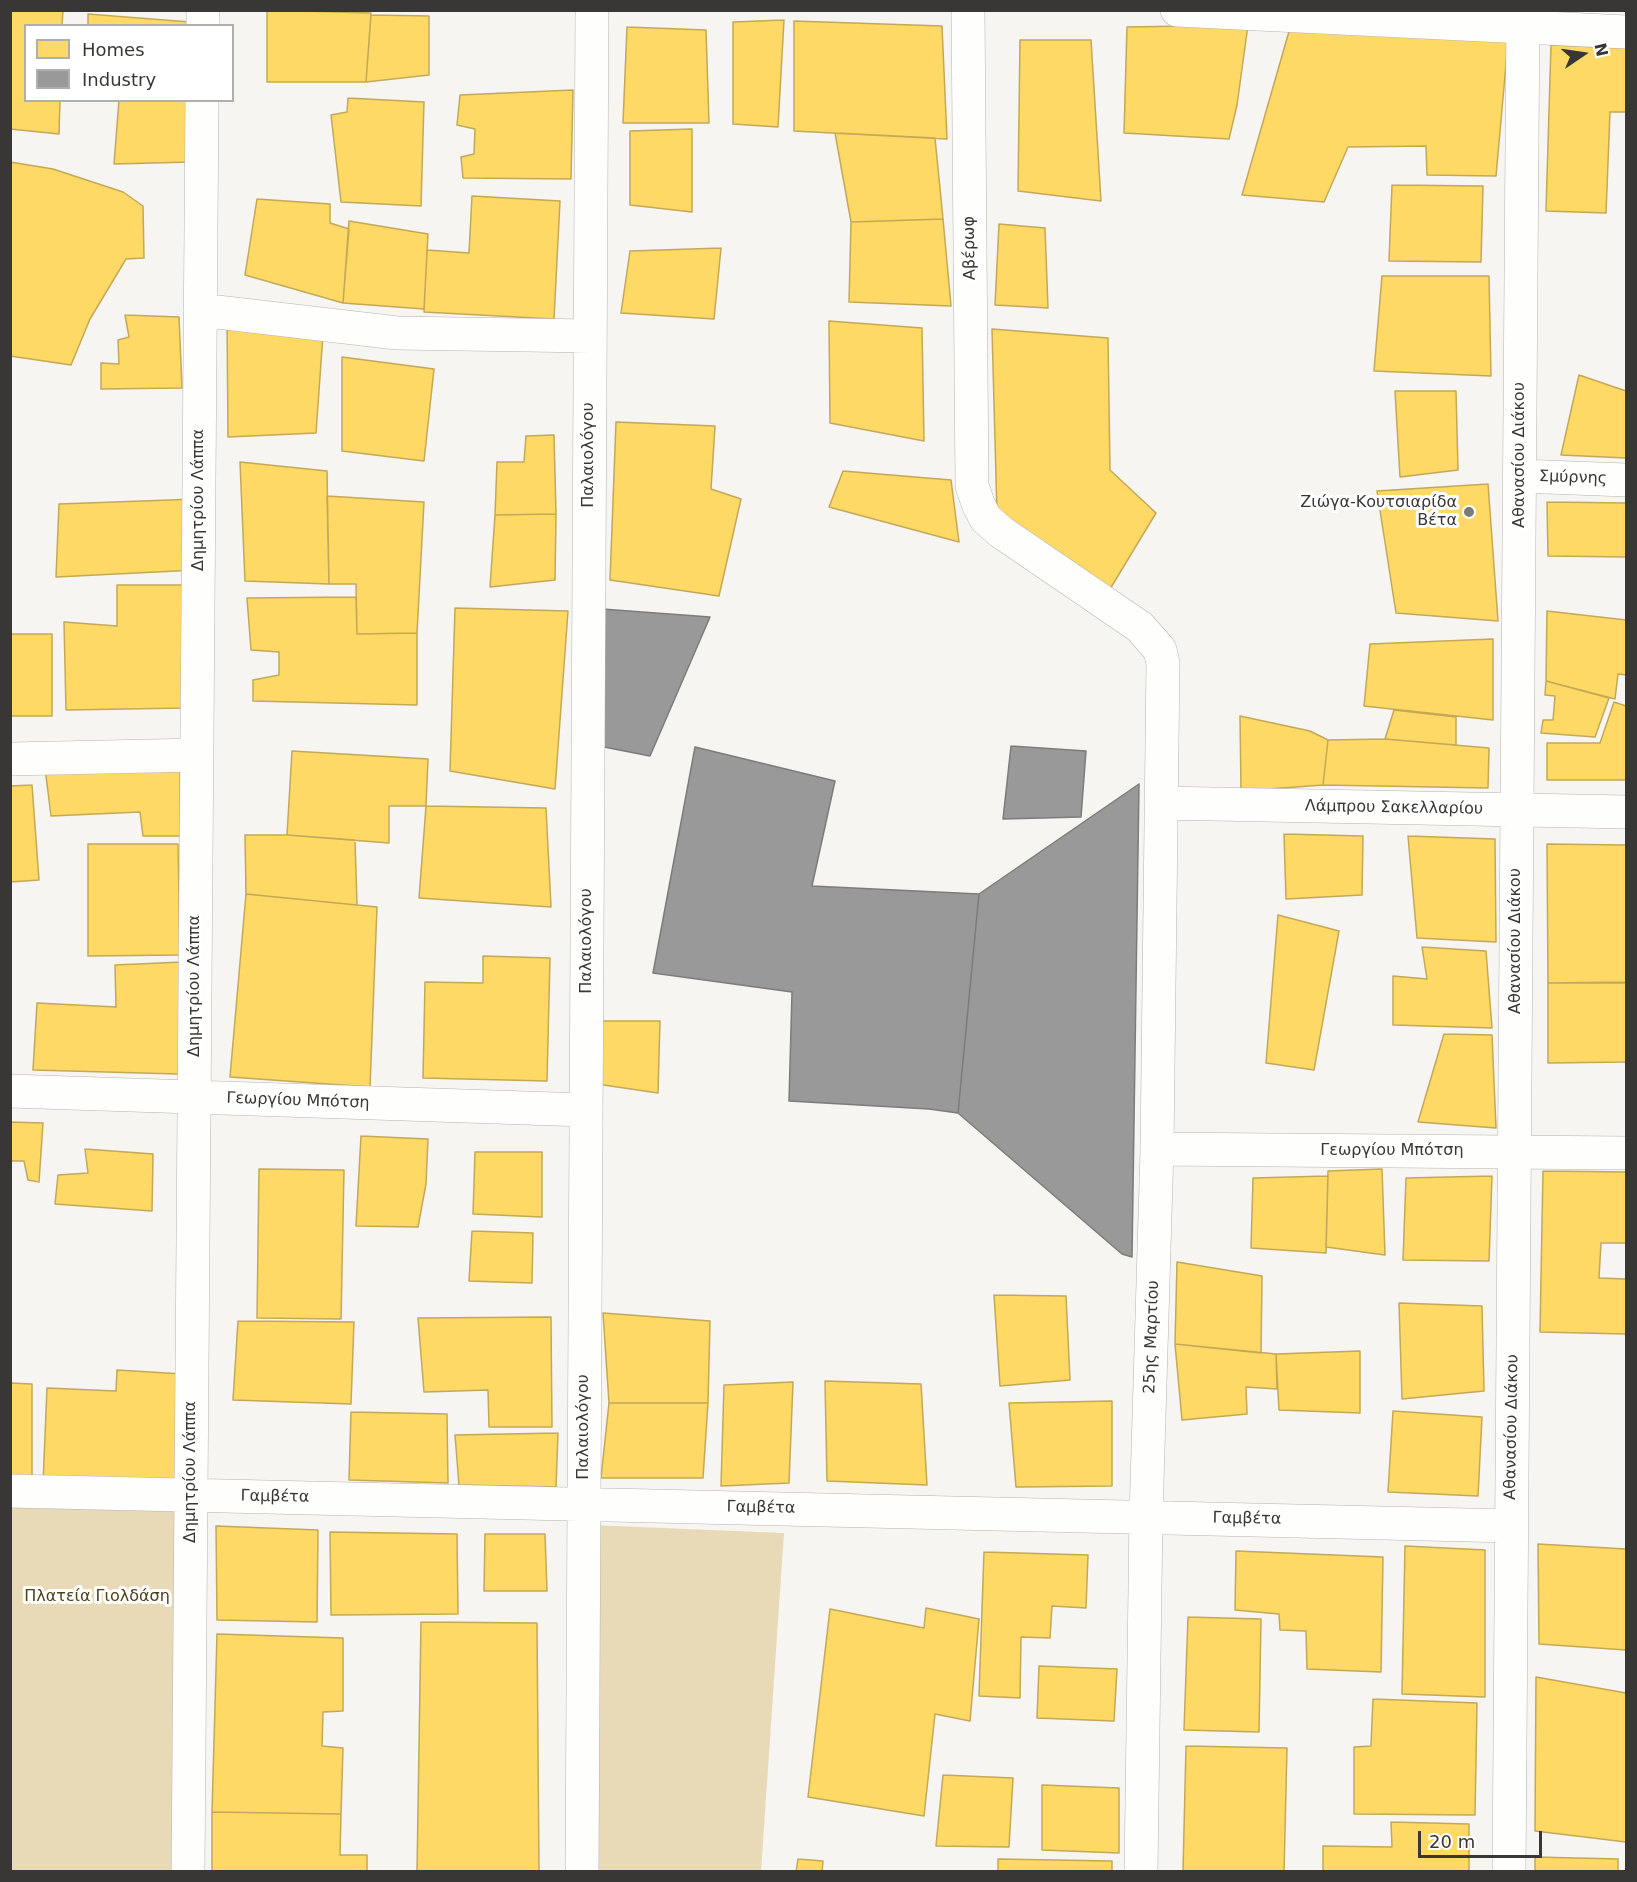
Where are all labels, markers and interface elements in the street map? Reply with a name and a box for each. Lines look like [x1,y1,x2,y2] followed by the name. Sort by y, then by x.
[24,24,234,102] legend
[1553,24,1613,84] north arrow
[82,39,145,60] text: Homes
[1590,41,1612,58] text: N
[82,69,156,90] text: Industry
[960,216,980,280] street label: Αβέρωφ
[1510,382,1530,528] street label: Αθανασίου Διάκου
[579,402,599,508] street label: Παλαιολόγου
[189,429,209,571] street label: Δημητρίου Λάππα
[1539,467,1607,489] street label: Σμύρνης
[1300,493,1457,531] place label: Ζιώγα-Κουτσιαρίδα Βέτα
[1462,505,1476,519] marker: Ζιώγα-Κουτσιαρίδα Βέτα
[1305,797,1483,819] street label: Λάμπρου Σακελλαρίου
[1506,868,1526,1014] street label: Αθανασίου Διάκου
[577,888,597,994] street label: Παλαιολόγου
[185,915,205,1057] street label: Δημητρίου Λάππα
[226,1089,370,1113] street label: Γεωργίου Μπότση
[1320,1141,1464,1161] street label: Γεωργίου Μπότση
[1140,1280,1164,1394] street label: 25ης Μαρτίου
[1501,1354,1523,1500] street label: Αθανασίου Διάκου
[574,1374,594,1480] street label: Παλαιολόγου
[181,1401,201,1543] street label: Δημητρίου Λάππα
[240,1487,310,1507] street label: Γαμβέτα
[726,1498,796,1518] street label: Γαμβέτα
[1212,1509,1282,1529] street label: Γαμβέτα
[24,1587,170,1607] park label: Πλατεία Γιολδάση
[1421,1819,1546,1857] scale bar
[1429,1831,1475,1852] text: 20 m

